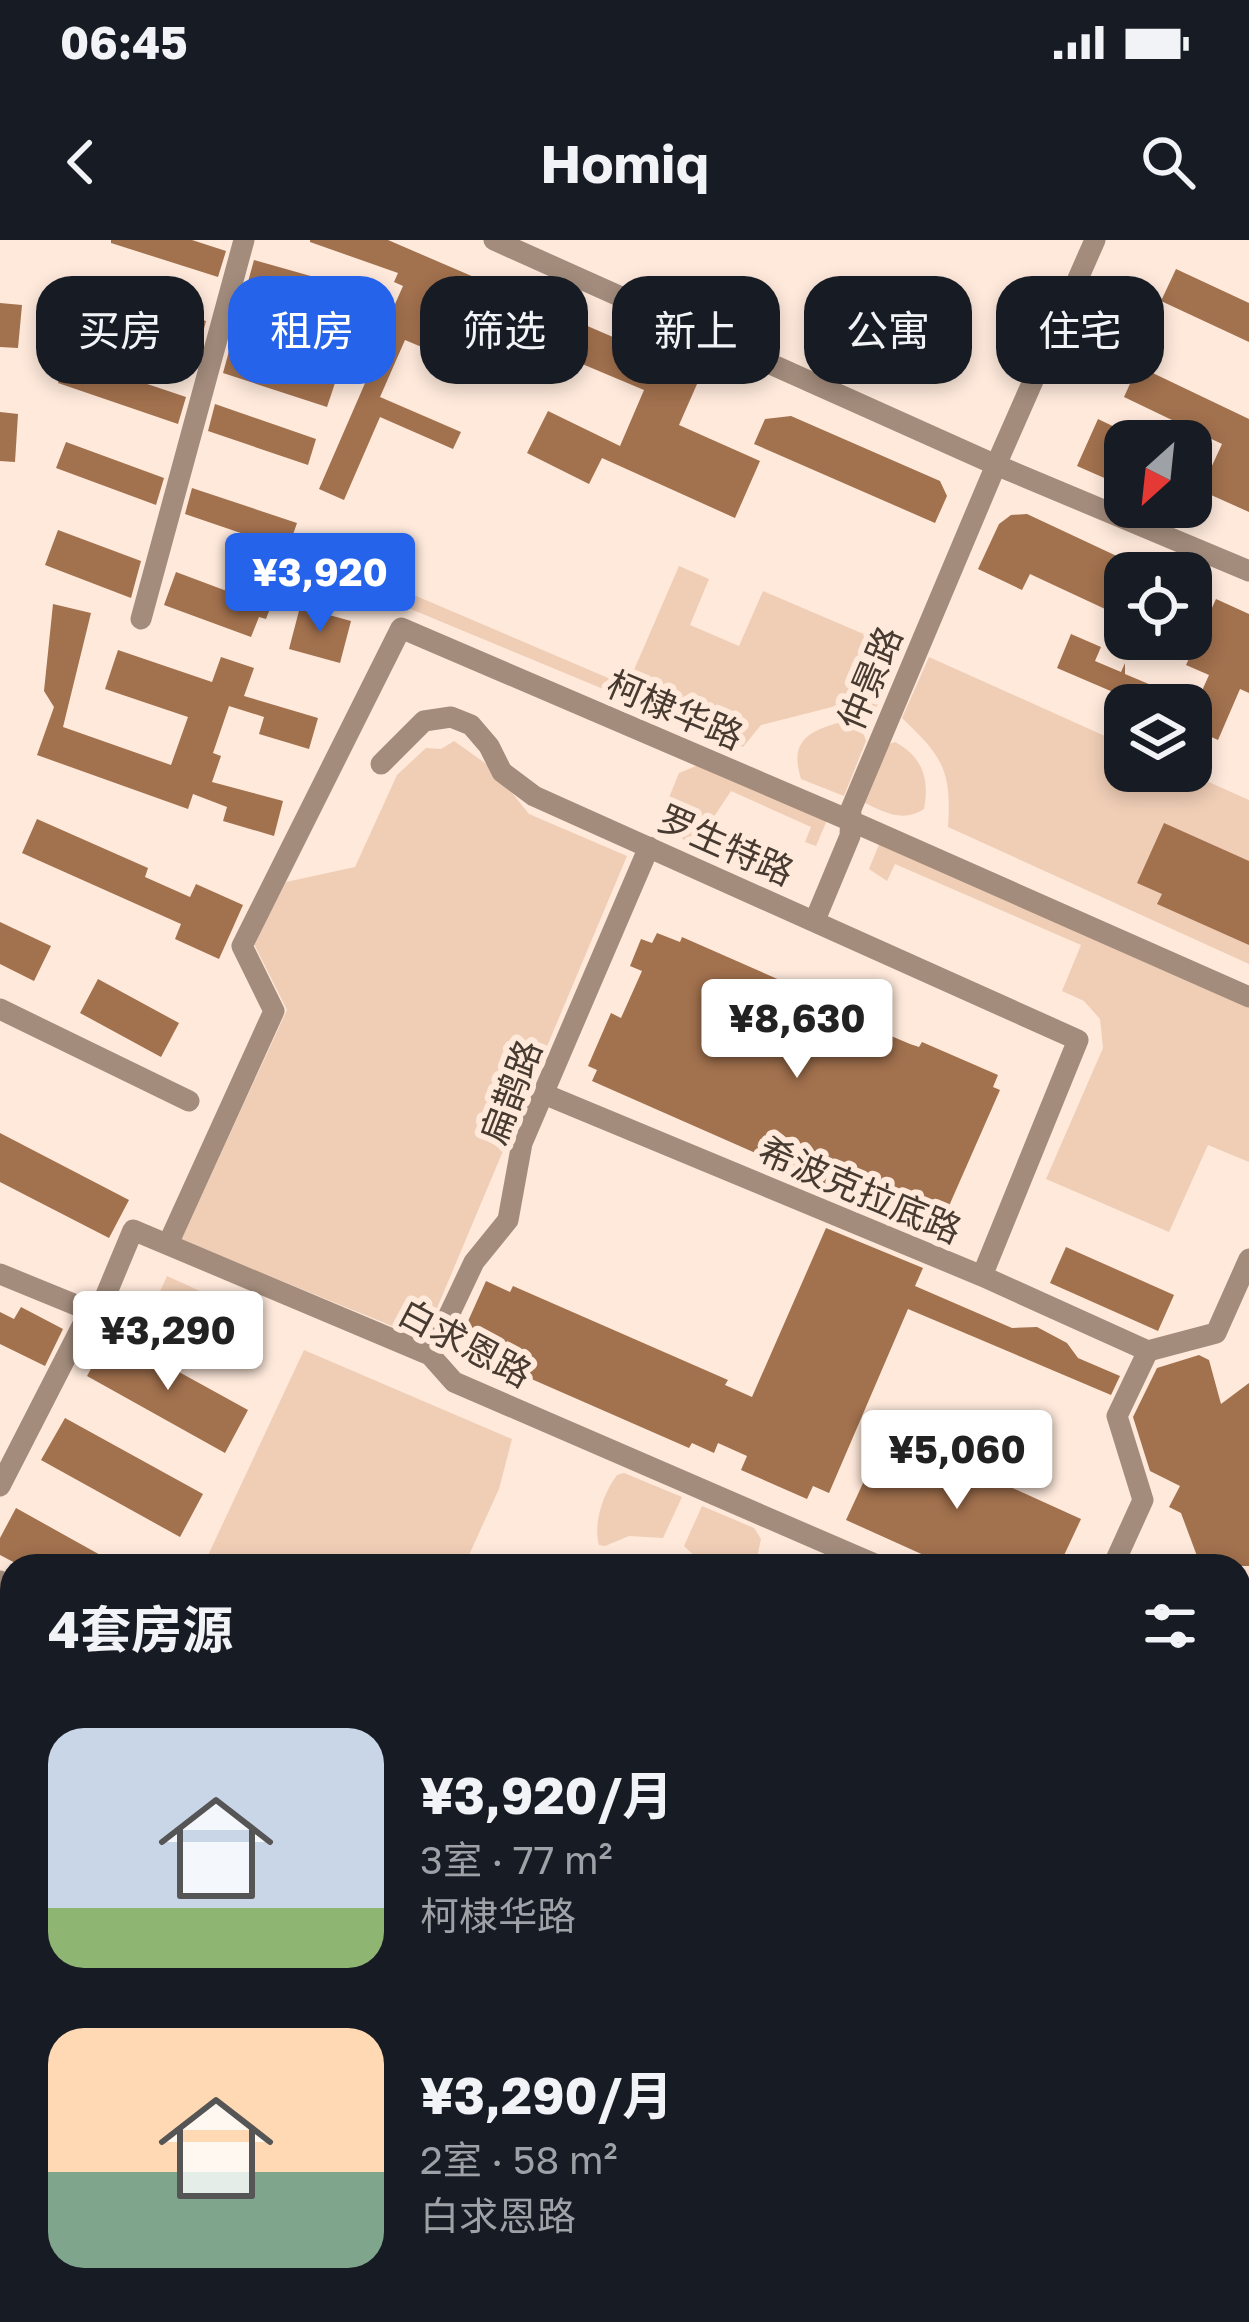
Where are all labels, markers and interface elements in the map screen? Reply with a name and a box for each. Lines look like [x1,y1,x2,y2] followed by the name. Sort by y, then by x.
[60,15,188,69] text: 06:45
[48,129,114,195] icon: back
[1135,129,1201,195] icon: search
[540,130,709,195] text: Homiq
[36,276,204,384] chip: 买房
[228,276,396,384] chip: 租房
[420,276,588,384] chip: 筛选
[612,276,780,384] chip: 新上
[804,276,972,384] chip: 公寓
[996,276,1164,384] chip: 住宅
[1104,420,1212,528] north arrow
[1104,420,1212,792] map controls
[222,533,418,635] pin: ¥3,920
[252,548,388,595] text: ¥3,920
[1104,552,1212,660] button: locate
[829,620,910,736] street label: 仲景路
[601,662,750,757] street label: 柯棣华路
[1104,684,1212,792] button: layers
[652,796,801,893] street label: 罗生特路
[699,979,895,1081] pin: ¥8,630
[728,994,866,1041] text: ¥8,630
[471,1034,550,1150] street label: 扁鹊路
[752,1128,968,1252] street label: 希波克拉底路
[392,1290,539,1395] street label: 白求恩路
[70,1291,266,1393] pin: ¥3,290
[100,1306,236,1353] text: ¥3,290
[859,1410,1055,1512] pin: ¥5,060
[888,1425,1026,1472] text: ¥5,060
[1137,1593,1203,1659] icon: filters
[48,1598,233,1659] text: 4套房源
[420,1764,673,1825] text: ¥3,920/月
[144,1776,288,1920] icon: home
[420,1836,613,1883] text: 3室 · 77 m²
[420,1892,576,1939] text: 柯棣华路
[420,2064,673,2125] text: ¥3,290/月
[144,2076,288,2220] icon: home
[420,2136,618,2183] text: 2室 · 58 m²
[420,2192,576,2239] text: 白求恩路

